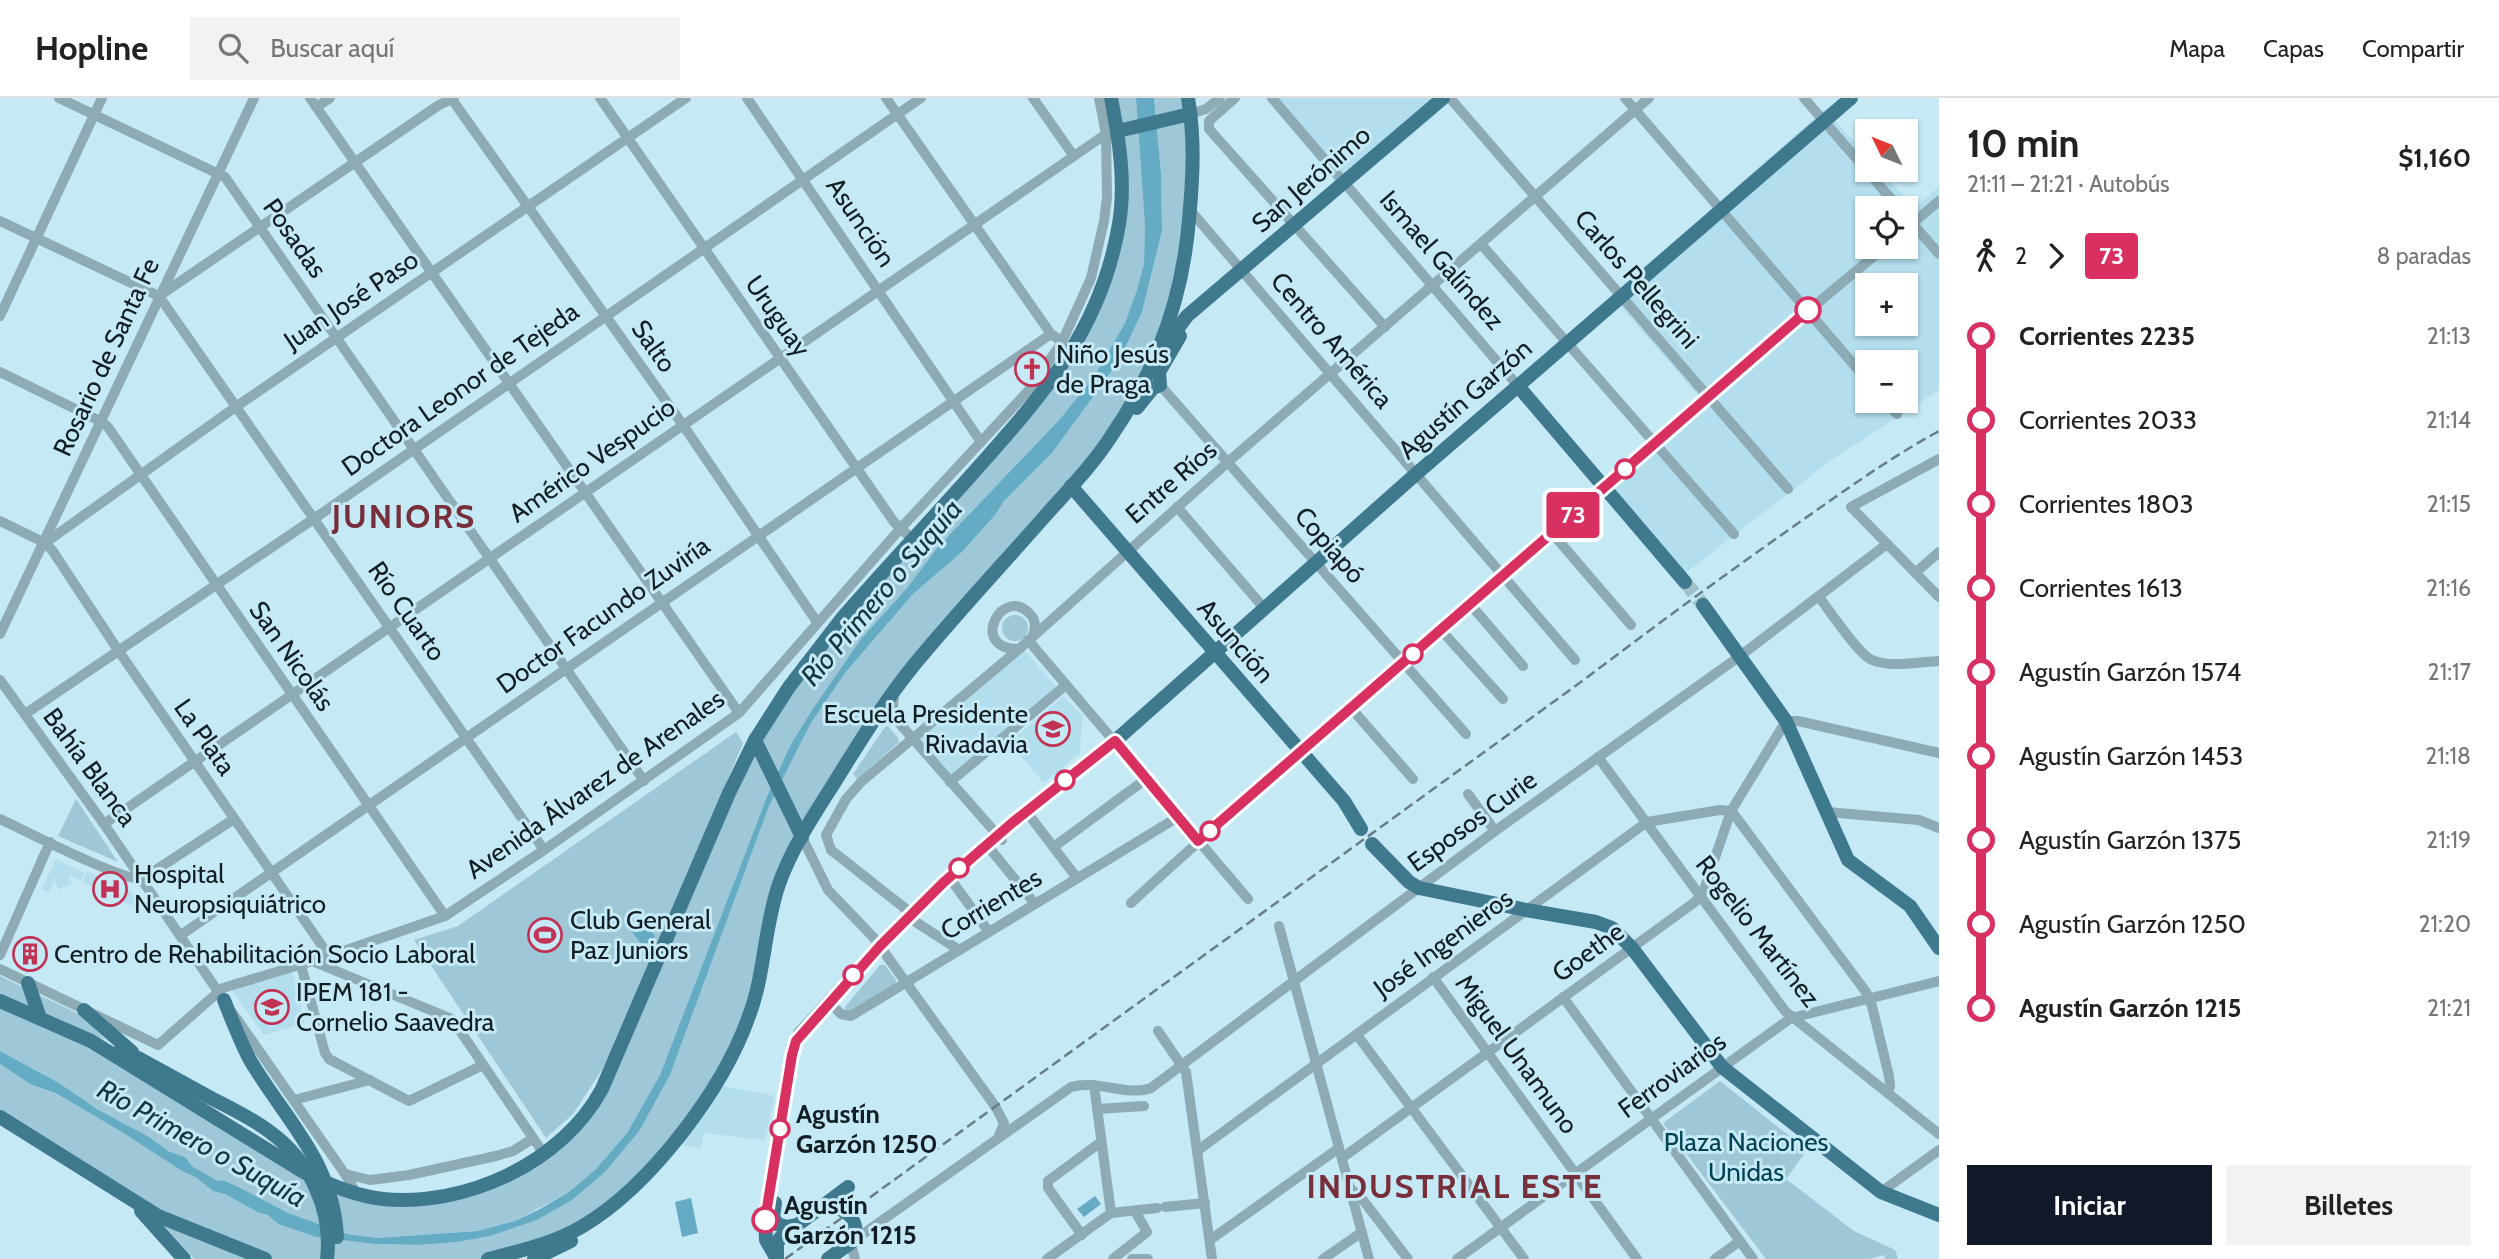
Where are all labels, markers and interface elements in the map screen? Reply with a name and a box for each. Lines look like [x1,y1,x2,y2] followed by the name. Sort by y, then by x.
[190,17,680,80] search box
[35,28,148,68] text: Hopline
[214,29,252,67] icon: search
[270,32,394,64] text: Buscar aquí
[2169,34,2225,63] text: Mapa
[2263,34,2324,63] text: Capas
[2362,34,2464,63] text: Compartir
[1245,119,1377,239] street label: San Jerónimo
[1855,119,1918,182] north arrow
[1855,119,1918,413] map controls
[1967,120,2080,167] text: 10 min
[2398,142,2471,174] text: $1,160
[1967,170,2170,198] text: 21:11 – 21:21 · Autobús
[819,171,903,273] street label: Asunción
[1373,184,1511,336] street label: Ismael Galíndez
[256,192,334,284] street label: Posadas
[1855,196,1918,259] button: locate
[1568,203,1706,355] street label: Carlos Pellegrini
[1967,237,2005,275] icon: walk
[2037,237,2075,275] icon: forward
[2099,241,2124,270] text: 73
[2015,242,2027,270] text: 2
[2377,242,2471,270] text: 8 paradas
[277,243,424,357] street label: Juan José Paso
[46,253,166,461] street label: Rosario de Santa Fe
[1264,265,1400,415] street label: Centro América
[739,269,817,363] street label: Uruguay
[1855,273,1918,336] button: +
[335,295,585,483] street label: Doctora Leonor de Tejeda
[1795,297,1821,323] unlabelled marker
[625,314,683,378] street label: Salto
[2019,320,2195,352] text: Corrientes 2235
[2427,322,2471,350] text: 21:13
[1392,332,1538,466] street label: Agustín Garzón
[1056,338,1169,400] place label: Niño Jesús de Praga
[1013,350,1051,388] church icon: Niño Jesús de Praga
[1855,350,1918,413] button: −
[503,391,681,529] street label: Américo Vespucio
[2019,404,2197,436] text: Corrientes 2033
[2426,406,2471,434] text: 21:14
[1119,434,1223,530] street label: Entre Ríos
[1615,459,1635,479] unlabelled marker
[2019,488,2194,520] text: Corrientes 1803
[2427,490,2471,518] text: 21:15
[793,492,969,692] water label: Río Primero o Suquía
[1542,492,1604,538] line badge: 73
[331,496,476,536] district label: JUNIORS
[1288,500,1372,590] street label: Copiapó
[1560,500,1586,529] text: 73
[490,529,716,701] street label: Doctor Facundo Zuviría
[361,555,453,667] street label: Río Cuarto
[2019,572,2183,604] text: Corrientes 1613
[2426,574,2471,602] text: 21:16
[1191,592,1281,690] street label: Asunción
[242,595,342,717] street label: San Nicolás
[1403,644,1423,664] unlabelled marker
[2019,656,2241,688] text: Agustín Garzón 1574
[2428,658,2471,686] text: 21:17
[460,682,730,885] street label: Avenida Álvarez de Arenales
[167,693,243,782] street label: La Plata
[824,698,1029,760] place label: Escuela Presidente Rivadavia
[36,701,144,833] street label: Bahía Blanca
[1034,710,1072,748] school or university icon: Escuela Presidente Rivadavia
[2019,740,2243,772] text: Agustín Garzón 1453
[2425,742,2471,770] text: 21:18
[1401,763,1543,879] street label: Esposos Curie
[1055,770,1075,790] unlabelled marker
[1200,821,1220,841] unlabelled marker
[2019,824,2241,856] text: Agustín Garzón 1375
[2426,826,2471,854] text: 21:19
[1689,849,1827,1013] street label: Rogelio Martínez
[134,858,326,920] place label: Hospital Neuropsiquiátrico
[949,858,969,878] unlabelled marker
[935,861,1048,947] street label: Corrientes
[91,870,129,908] hospital icon: Hospital Neuropsiquiátrico
[1366,882,1519,1005] street label: José Ingenieros
[570,904,711,966] place label: Club General Paz Juniors
[2019,908,2246,940] text: Agustín Garzón 1250
[2419,910,2471,938] text: 21:20
[1546,915,1630,989] street label: Goethe
[526,916,564,954] sports icon: Club General Paz Juniors
[11,935,49,973] building icon: Centro de Rehabilitación Socio Laboral
[54,938,475,970] place label: Centro de Rehabilitación Socio Laboral
[843,965,863,985] unlabelled marker
[1449,968,1585,1140] street label: Miguel Unamuno
[296,976,495,1038] place label: IPEM 181 - Cornelio Saavedra
[253,988,291,1026] school or university icon: IPEM 181 - Cornelio Saavedra
[2019,992,2242,1024] text: Agustín Garzón 1215
[2427,994,2471,1022] text: 21:21
[1612,1025,1732,1125] street label: Ferroviarios
[92,1072,312,1214] water label: Río Primero o Suquía
[796,1098,938,1160] place label: Agustín Garzón 1250
[770,1119,790,1139] marker: Agustín Garzón 1250
[1664,1126,1829,1188] park label: Plaza Naciones Unidas
[1967,1165,2212,1245] button: Iniciar
[2226,1165,2471,1245] button: Billetes
[1307,1166,1603,1206] district label: INDUSTRIAL ESTE
[784,1189,917,1251] place label: Agustín Garzón 1215
[752,1207,778,1233] marker: Agustín Garzón 1215

